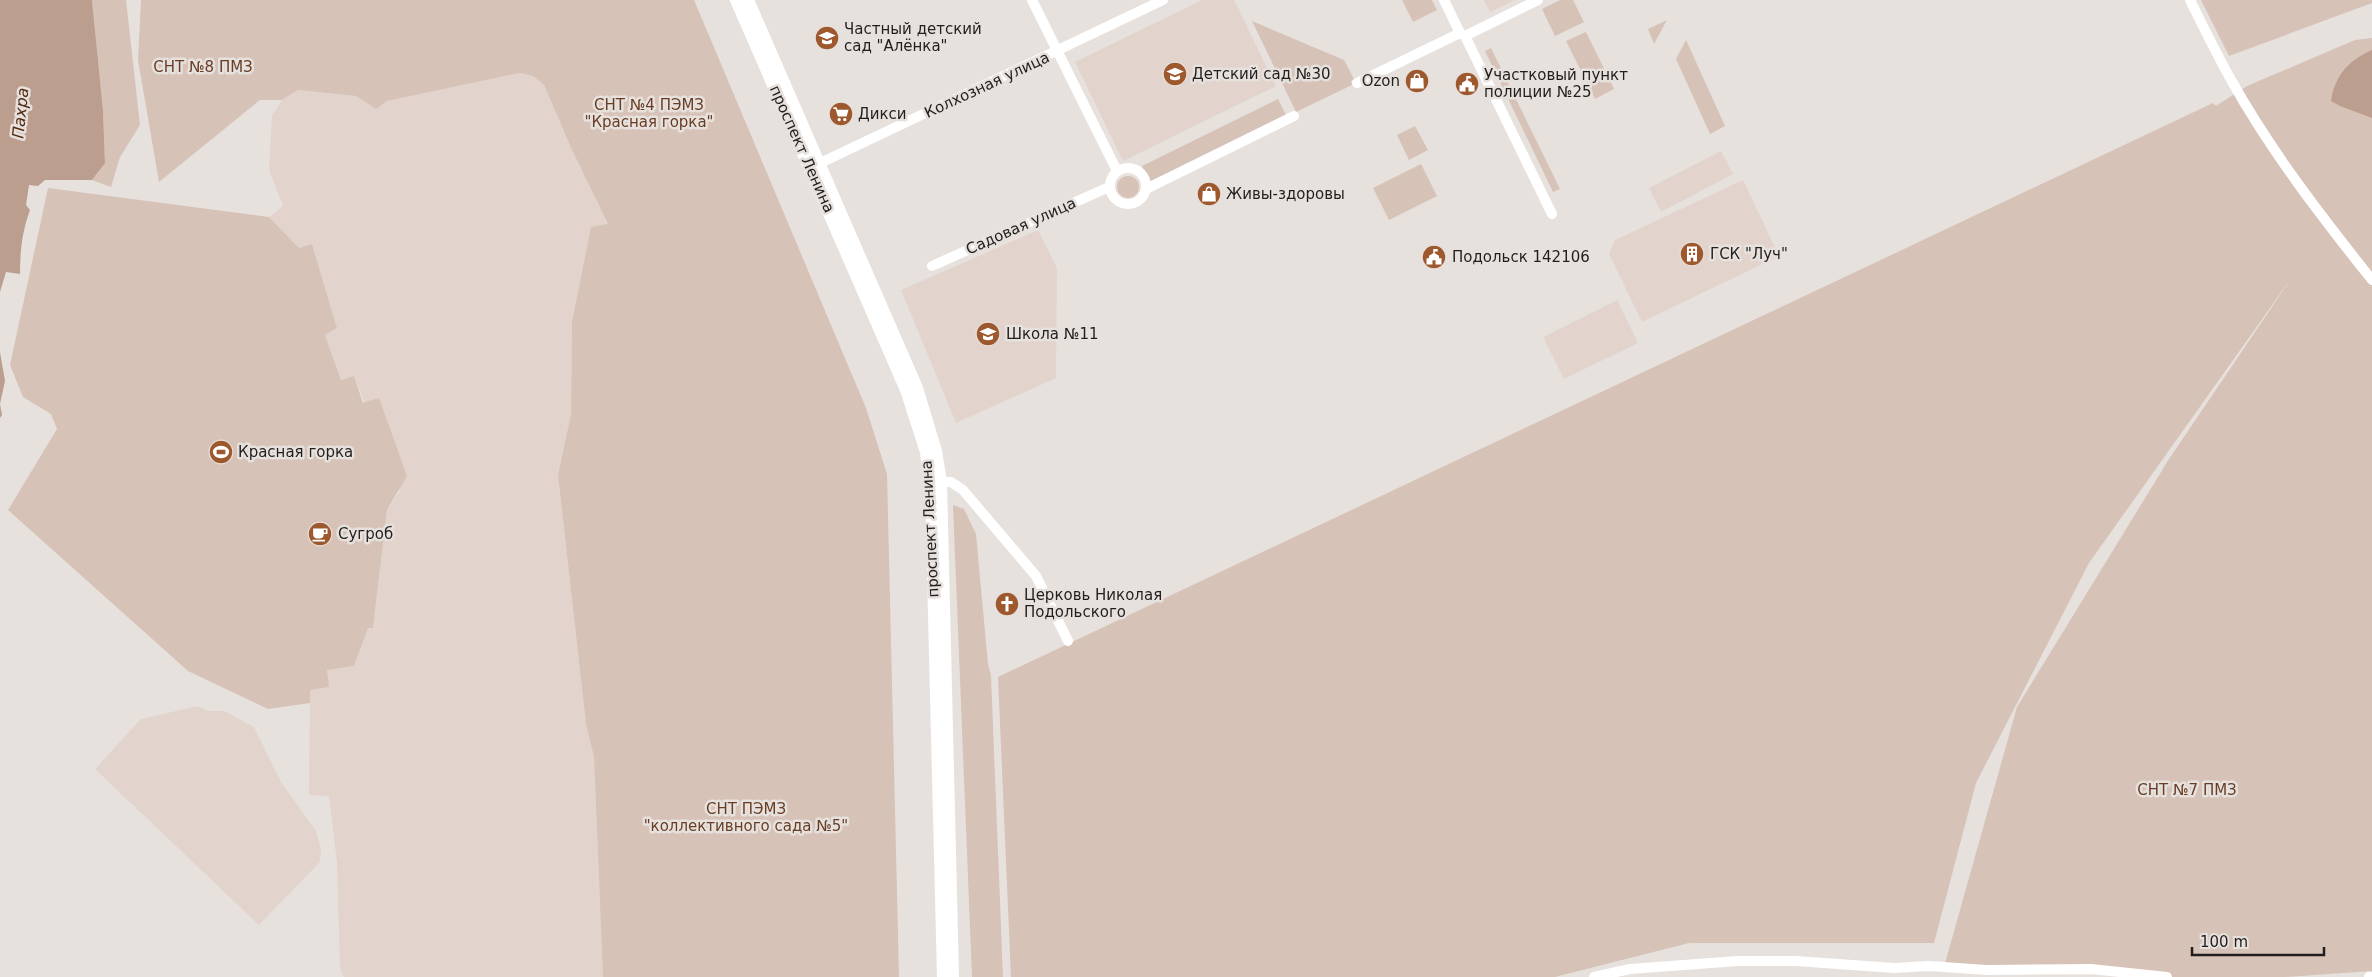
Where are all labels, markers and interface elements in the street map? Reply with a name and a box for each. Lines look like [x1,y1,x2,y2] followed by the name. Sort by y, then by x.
[844,20,982,55] place label: Частный детский сад "Алёнка"
[814,25,840,51] school or university icon: Частный детский сад "Алёнка"
[922,48,1052,122] street label: Колхозная улица
[153,58,253,76] park label: СНТ №8 ПМЗ
[1162,61,1188,87] school or university icon: Детский сад №30
[1192,65,1331,83] place label: Детский сад №30
[1484,66,1628,101] place label: Участковый пункт полиции №25
[1404,68,1430,94] shop icon: Ozon
[1454,71,1480,97] public building icon: Участковый пункт полиции №25
[1362,72,1400,90] place label: Ozon
[766,83,838,215] street label: проспект Ленина
[8,87,33,140] water label: Пахра
[584,96,714,131] park label: СНТ №4 ПЭМЗ "Красная горка"
[828,101,854,127] supermarket icon: Дикси
[858,105,907,123] place label: Дикси
[1196,181,1222,207] shop icon: Живы-здоровы
[1226,185,1345,203] place label: Живы-здоровы
[963,194,1079,258] street label: Садовая улица
[1679,241,1705,267] building icon: ГСК "Луч"
[1421,244,1447,270] public building icon: Подольск 142106
[1710,245,1788,263] place label: ГСК "Луч"
[1452,248,1590,266] place label: Подольск 142106
[975,321,1001,347] school or university icon: Школа №11
[1006,325,1099,343] place label: Школа №11
[208,439,234,465] sports icon: Красная горка
[238,443,353,461] place label: Красная горка
[917,460,943,598] street label: проспект Ленина
[307,521,333,547] cafe icon: Сугроб
[338,525,393,543] place label: Сугроб
[1024,586,1162,621] place label: Церковь Николая Подольского
[994,591,1020,617] church icon: Церковь Николая Подольского
[2137,781,2237,799] park label: СНТ №7 ПМЗ
[644,800,848,835] park label: СНТ ПЭМЗ "коллективного сада №5"
[2192,924,2324,956] scale bar
[2200,933,2248,951] text: 100 m

